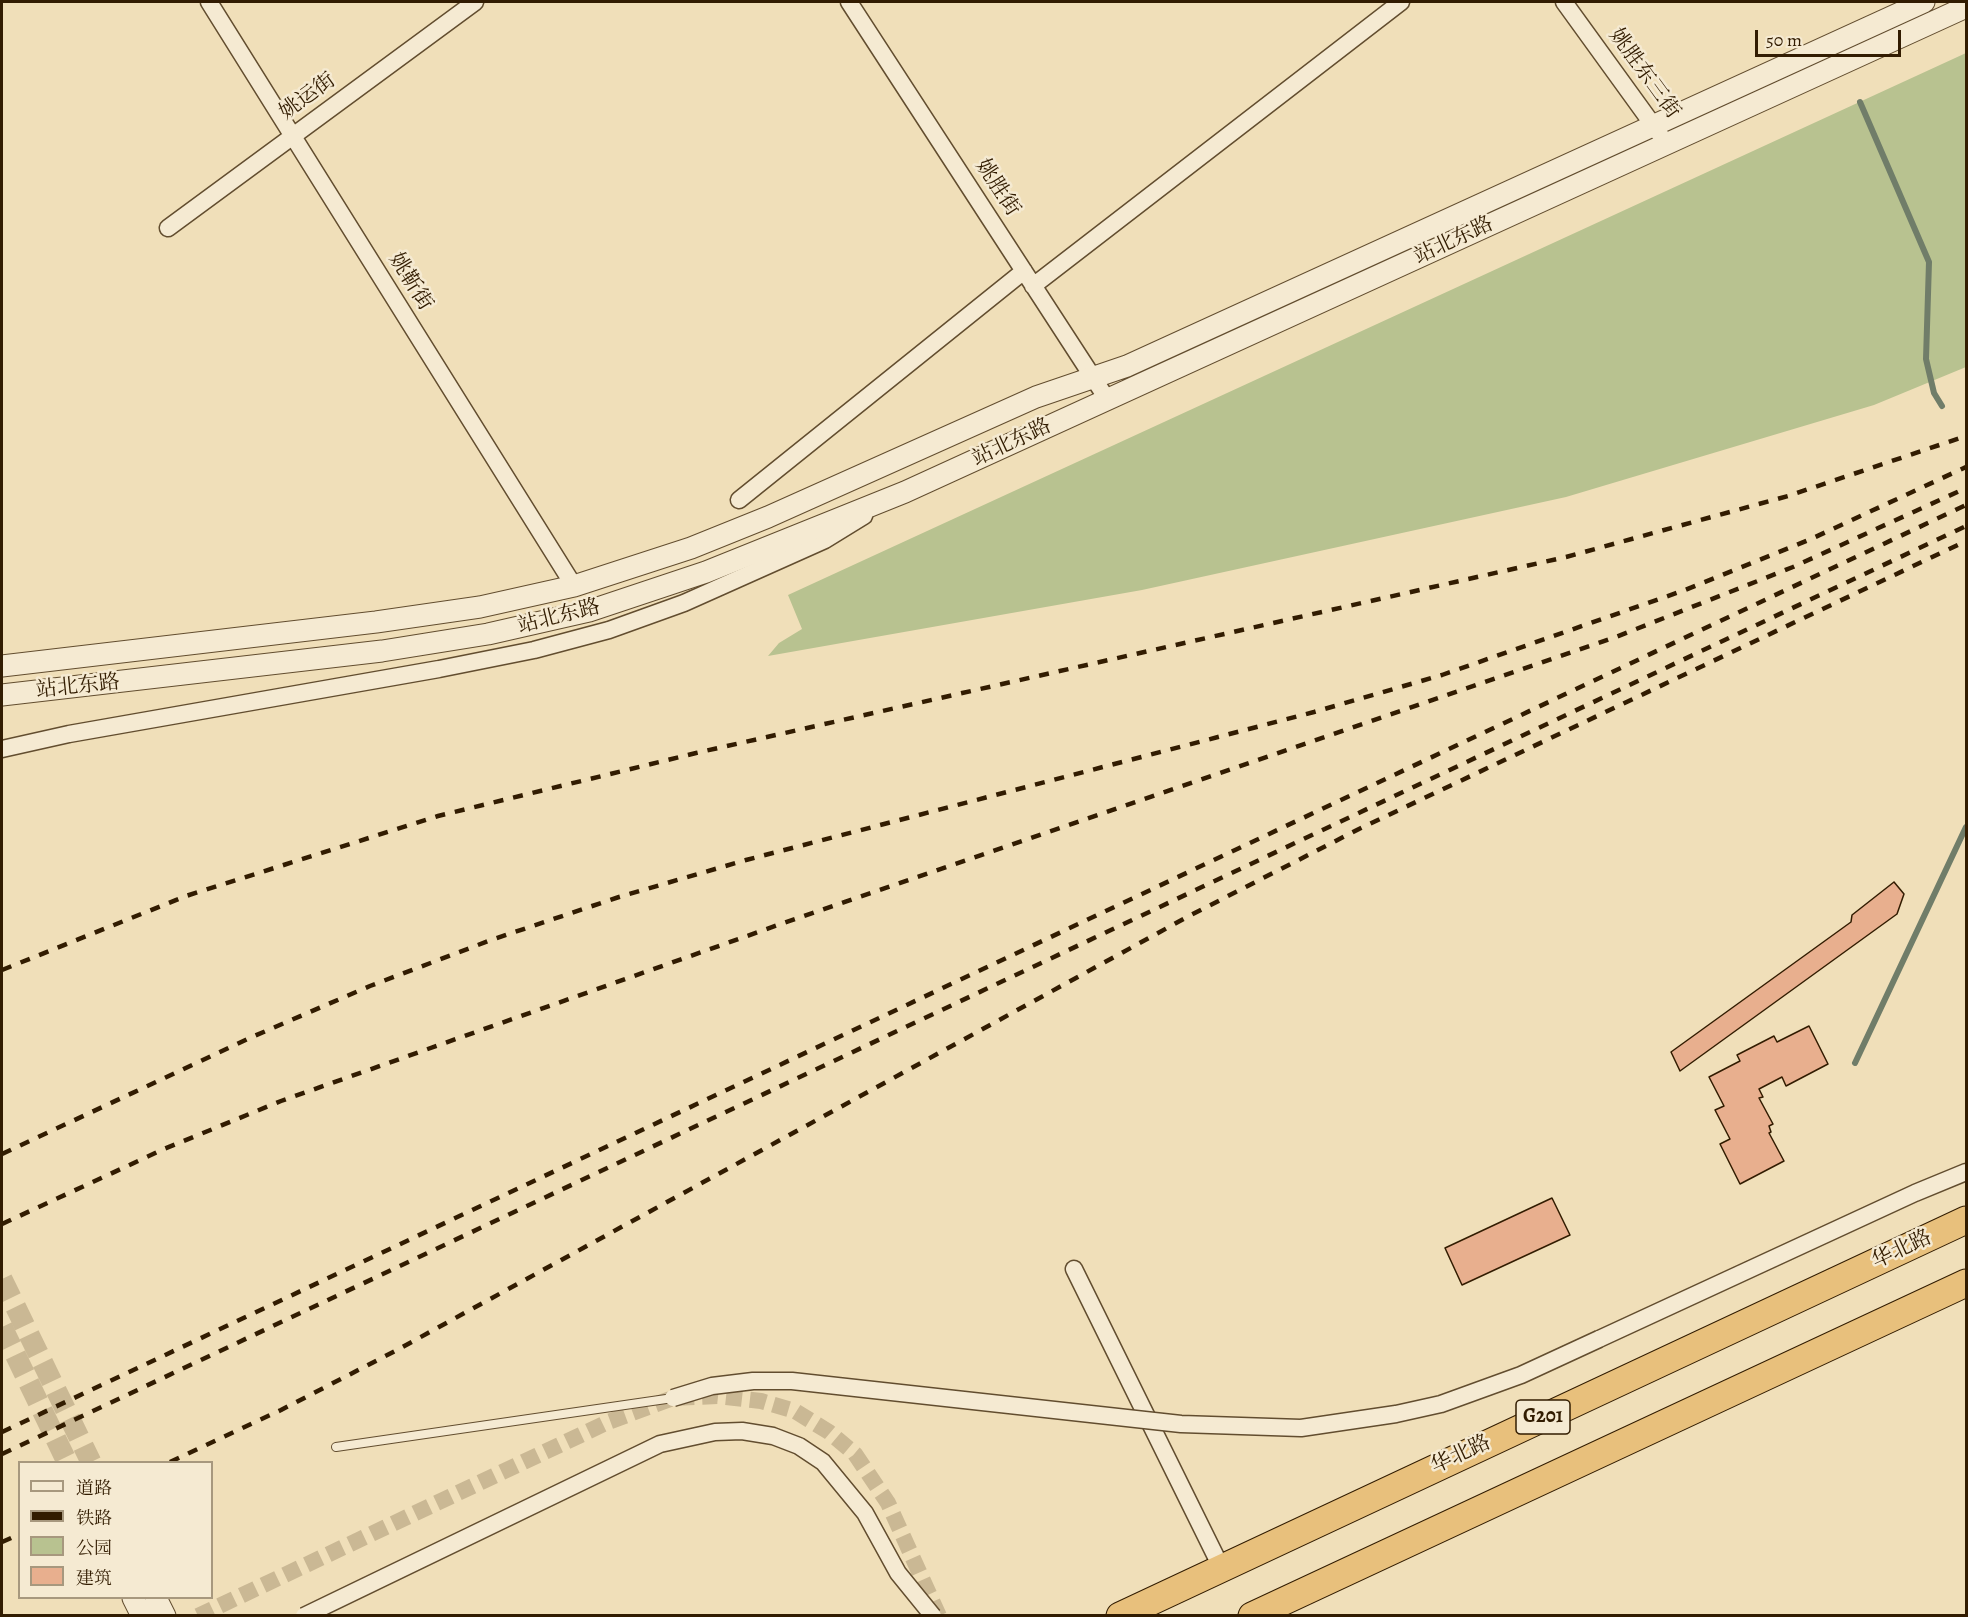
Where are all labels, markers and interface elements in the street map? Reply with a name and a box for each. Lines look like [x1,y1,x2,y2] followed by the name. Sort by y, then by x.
[1758,18,1904,56] scale bar
[1603,24,1685,124] street label: 姚胜东三街
[1766,28,1802,52] text: 50 m
[275,68,341,126] street label: 姚运街
[969,155,1025,221] street label: 姚胜街
[1411,212,1497,270] street label: 站北东路
[383,249,437,315] street label: 姚靳街
[969,414,1055,472] street label: 站北东路
[515,595,603,639] street label: 站北东路
[35,670,121,704] street label: 站北东路
[1868,1225,1936,1275] street label: 华北路
[1516,1400,1570,1434] road number: G201
[1427,1430,1495,1480] street label: 华北路
[18,1461,213,1599] legend
[76,1476,112,1500] text: 道路
[76,1506,112,1530] text: 铁路
[76,1536,112,1560] text: 公园
[76,1566,112,1590] text: 建筑

